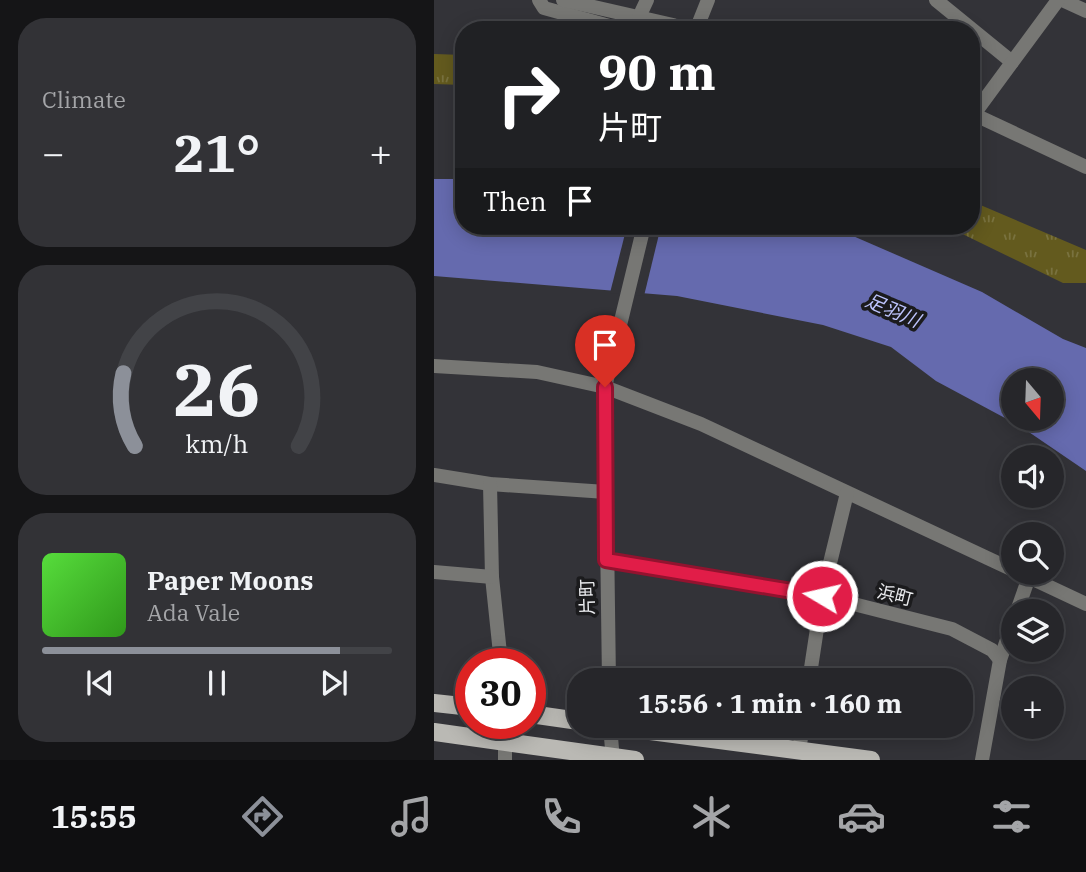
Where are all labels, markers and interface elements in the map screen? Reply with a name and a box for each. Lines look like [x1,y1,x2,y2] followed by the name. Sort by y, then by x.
[598,40,716,103] text: 90 m
[483,49,574,140] icon: right
[42,84,126,114] text: Climate
[598,106,662,148] text: 片町
[174,119,260,186] text: 21°
[42,128,65,177] text: −
[369,128,392,177] text: +
[561,182,599,220] icon: arrive
[483,184,547,218] text: Then
[862,288,926,333] water label: 足羽川
[575,315,635,387] pin
[586,326,624,364] icon: arrive
[173,341,261,436] text: 26
[1001,368,1064,430] north arrow
[1001,368,1064,739] map controls
[185,427,249,460] text: km/h
[1001,445,1064,508] button: sound
[1001,522,1064,585] button: search
[785,559,859,633] position arrow
[147,563,314,597] text: Paper Moons
[575,579,599,615] street label: 片町
[875,579,915,611] street label: 浜町
[147,597,240,627] text: Ada Vale
[1001,599,1064,662] button: layers
[455,648,546,739] speed limit sign: 30
[81,664,119,702] icon: previous
[198,664,236,702] icon: pause
[315,664,353,702] icon: next
[1001,676,1064,739] button: +
[638,686,902,720] text: 15:56 · 1 min · 160 m
[238,792,287,841] icon: directions
[387,792,436,841] icon: music
[537,792,586,841] icon: phone
[687,792,736,841] icon: climate
[837,792,886,841] icon: car
[987,792,1036,841] icon: filters
[50,795,137,837] text: 15:55

